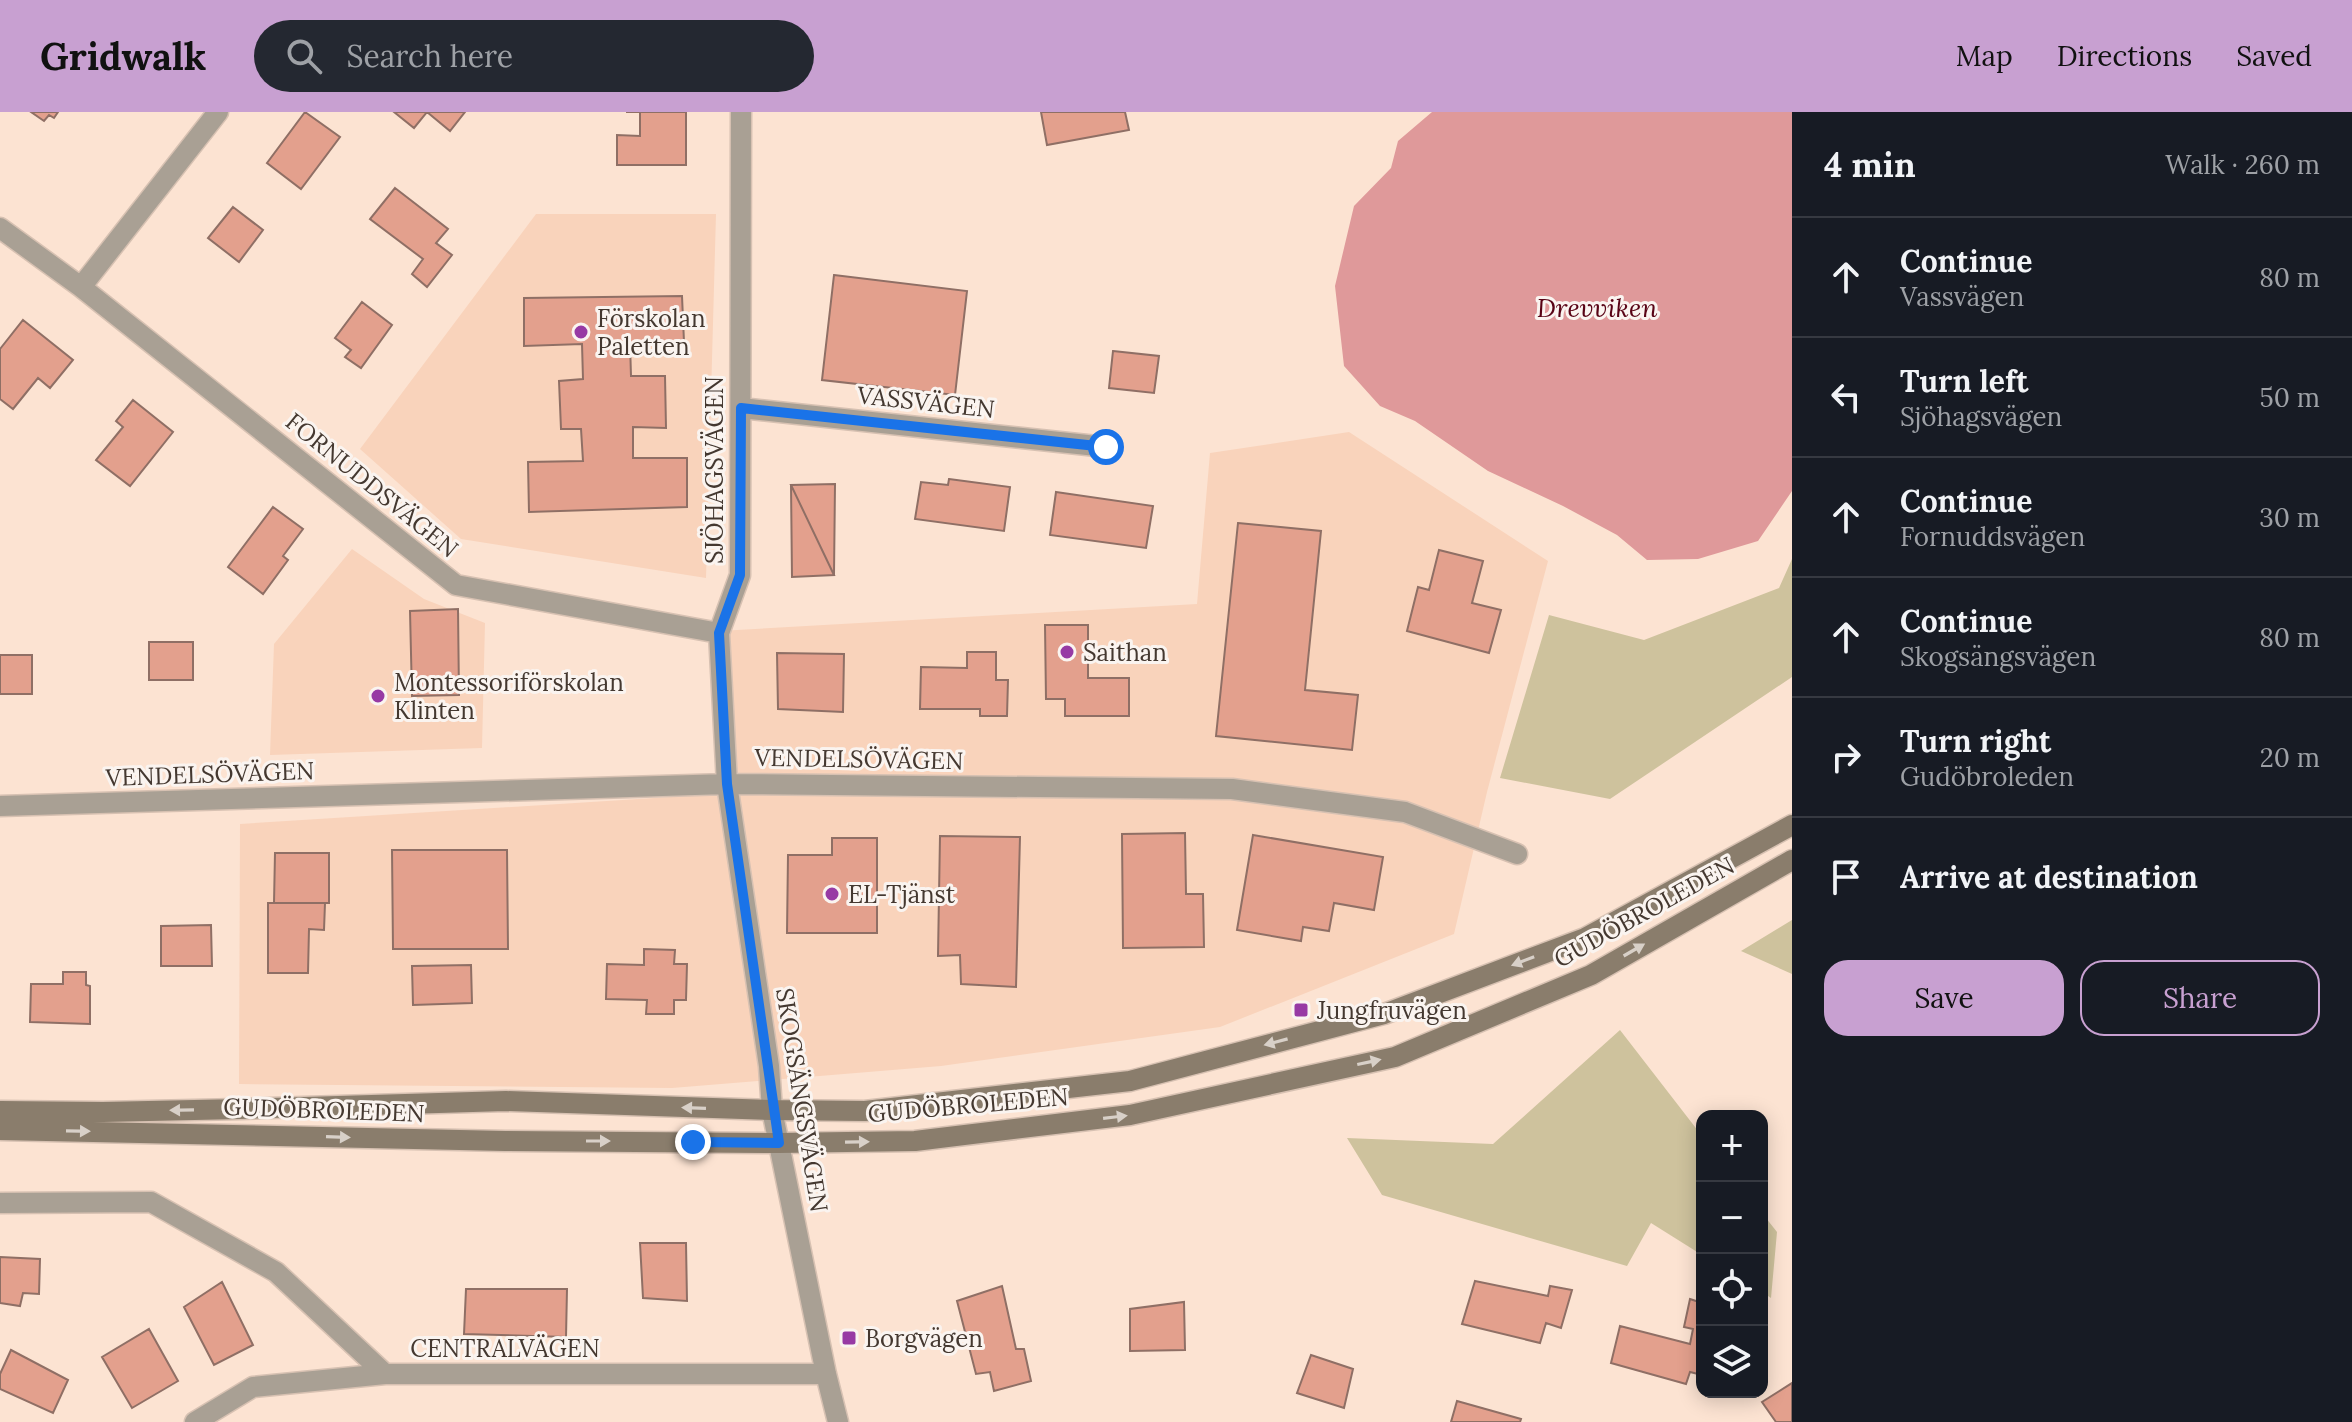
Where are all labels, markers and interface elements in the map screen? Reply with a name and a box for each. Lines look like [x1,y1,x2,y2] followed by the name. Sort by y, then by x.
[254,20,814,92] search box
[40,32,206,80] text: Gridwalk
[282,34,326,78] icon: search
[346,37,513,75] text: Search here
[1956,38,2013,74] text: Map
[2057,38,2192,74] text: Directions
[2236,38,2312,74] text: Saved
[1824,143,1916,186] text: 4 min
[2165,148,2320,181] text: Walk · 260 m
[1900,242,2032,280] text: Continue
[1824,255,1868,299] icon: ahead
[2259,261,2320,294] text: 80 m
[1900,280,2024,313] text: Vassvägen
[1537,291,1657,324] water label: Drevviken
[597,303,706,362] place label: Förskolan Paletten
[572,323,590,341] marker: Förskolan Paletten
[1900,362,2028,400] text: Turn left
[1824,375,1868,419] icon: left
[699,376,730,564] street label: SJÖHAGSVÄGEN
[855,379,996,425] street label: VASSVÄGEN
[2260,381,2320,414] text: 50 m
[1900,400,2062,433] text: Sjöhagsvägen
[279,406,465,564] street label: FORNUDDSVÄGEN
[1088,429,1124,465] route start
[1900,482,2032,520] text: Continue
[1824,495,1868,539] icon: ahead
[2259,501,2320,534] text: 30 m
[1900,520,2085,553] text: Fornuddsvägen
[1900,602,2032,640] text: Continue
[1824,615,1868,659] icon: ahead
[2259,621,2320,654] text: 80 m
[1083,637,1167,668] place label: Saithan
[1900,640,2096,673] text: Skogsängsvägen
[1058,643,1076,661] marker: Saithan
[394,667,624,726] place label: Montessoriförskolan Klinten
[369,687,387,705] marker: Montessoriförskolan Klinten
[1900,722,2051,760] text: Turn right
[1824,735,1868,779] icon: right
[2260,741,2320,774] text: 20 m
[753,742,964,776] street label: VENDELSÖVÄGEN
[104,755,315,793] street label: VENDELSÖVÄGEN
[1900,760,2074,793] text: Gudöbroleden
[1548,850,1740,974] street label: GUDÖBROLEDEN
[1824,855,1868,899] icon: arrive
[1900,858,2198,896] text: Arrive at destination
[848,879,956,910] place label: EL-Tjänst
[823,885,841,903] marker: EL-Tjänst
[1623,943,1645,957] one-way arrow
[1511,955,1535,968] one-way arrow
[1824,960,2064,1036] button: Save
[2080,960,2320,1036] button: Share
[769,986,835,1214] street label: SKOGSÄNGSVÄGEN
[1316,995,1467,1026] place label: Jungfruvägen
[1292,1001,1310,1019] marker: Jungfruvägen
[1264,1037,1289,1049] one-way arrow
[1357,1055,1382,1068] one-way arrow
[866,1081,1070,1129] street label: GUDÖBROLEDEN
[223,1091,425,1129] street label: GUDÖBROLEDEN
[681,1101,706,1114] one-way arrow
[169,1104,194,1117] one-way arrow
[1103,1110,1128,1123] one-way arrow
[1696,1110,1768,1398] map controls
[1696,1110,1768,1182] button: +
[66,1124,91,1137] one-way arrow
[675,1124,711,1160] route end
[326,1130,351,1143] one-way arrow
[586,1135,611,1148] one-way arrow
[845,1136,870,1148] one-way arrow
[1696,1182,1768,1254] button: −
[1696,1254,1768,1326] button: locate
[865,1323,983,1354] place label: Borgvägen
[1696,1326,1768,1398] button: layers
[840,1329,858,1347] marker: Borgvägen
[410,1333,600,1364] street label: CENTRALVÄGEN

